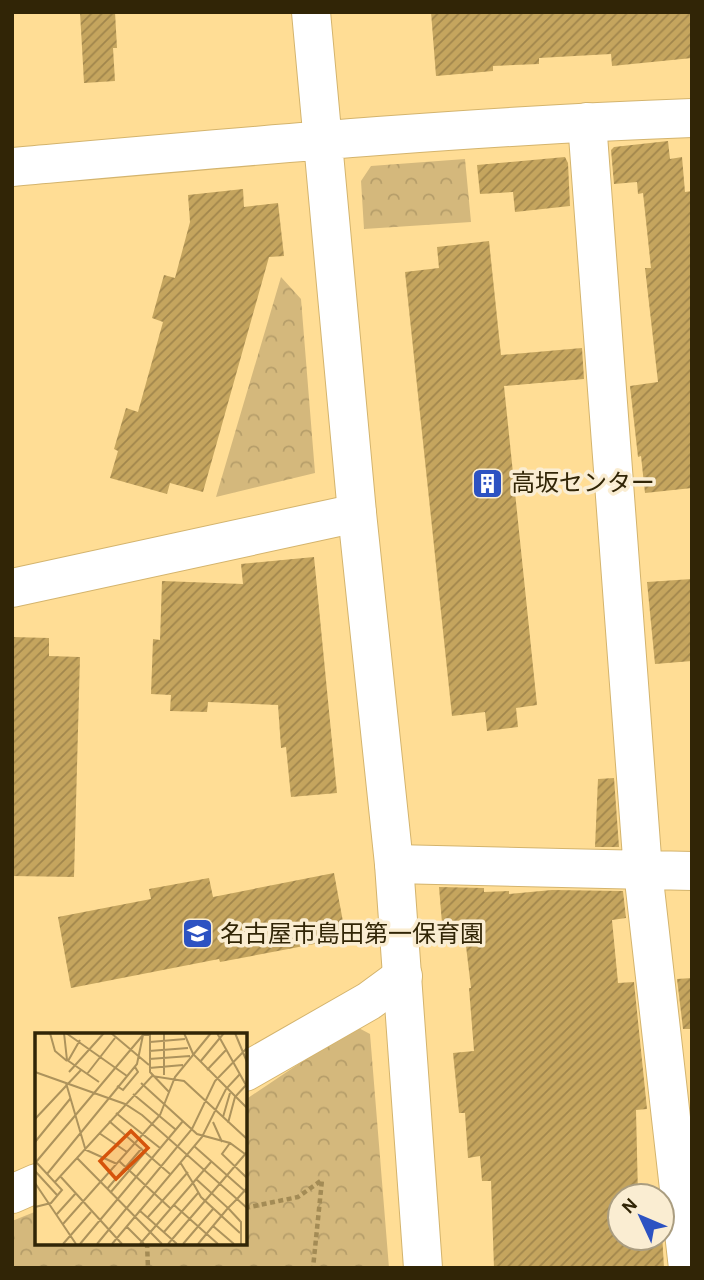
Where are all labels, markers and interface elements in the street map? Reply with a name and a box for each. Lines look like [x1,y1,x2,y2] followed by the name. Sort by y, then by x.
[471,466,505,500] building icon: 高坂センター
[511,470,655,496] place label: 高坂センター
[180,917,214,951] school or university icon: 名古屋市島田第一保育園
[220,921,484,947] place label: 名古屋市島田第一保育園
[35,1033,247,1245] inset map
[606,1182,676,1252] north arrow
[618,1195,641,1218] text: N

